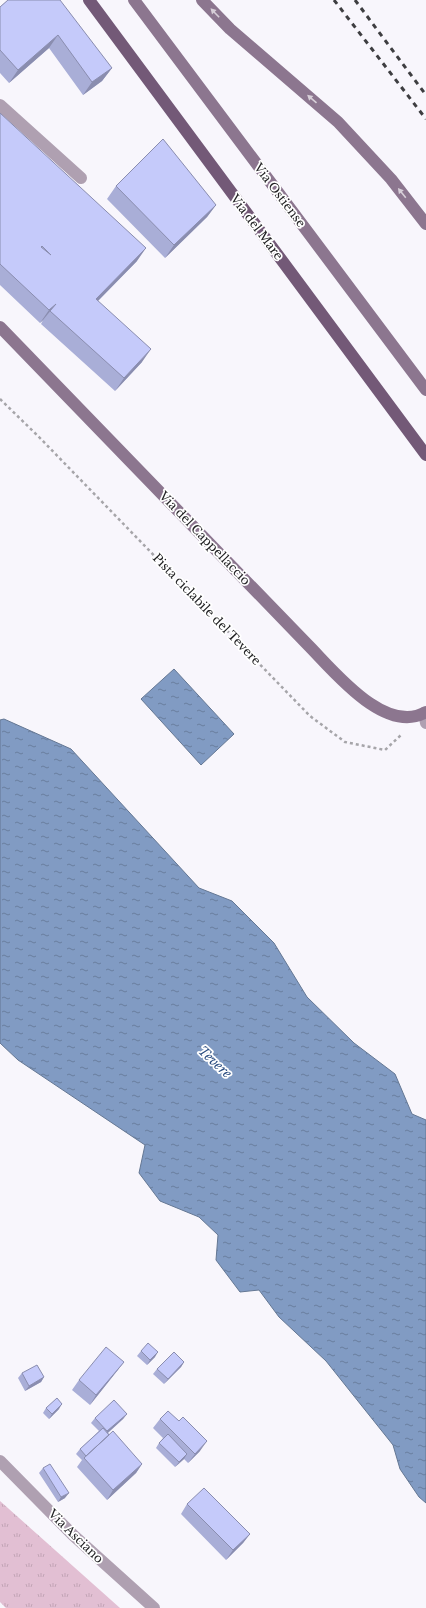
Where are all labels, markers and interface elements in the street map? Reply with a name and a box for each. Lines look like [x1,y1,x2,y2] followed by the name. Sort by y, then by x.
[210,8,220,18] one-way arrow
[307,95,318,104] one-way arrow
[250,159,309,230] street label: Via Ostiense
[397,188,406,199] one-way arrow
[227,191,286,263] street label: Via del Mare
[156,487,254,588] street label: Via del Cappellaccio
[150,550,264,668] street label: Pista ciclabile del Tevere
[195,1042,235,1082] water label: Tevere
[45,1505,107,1566] street label: Via Asciano

